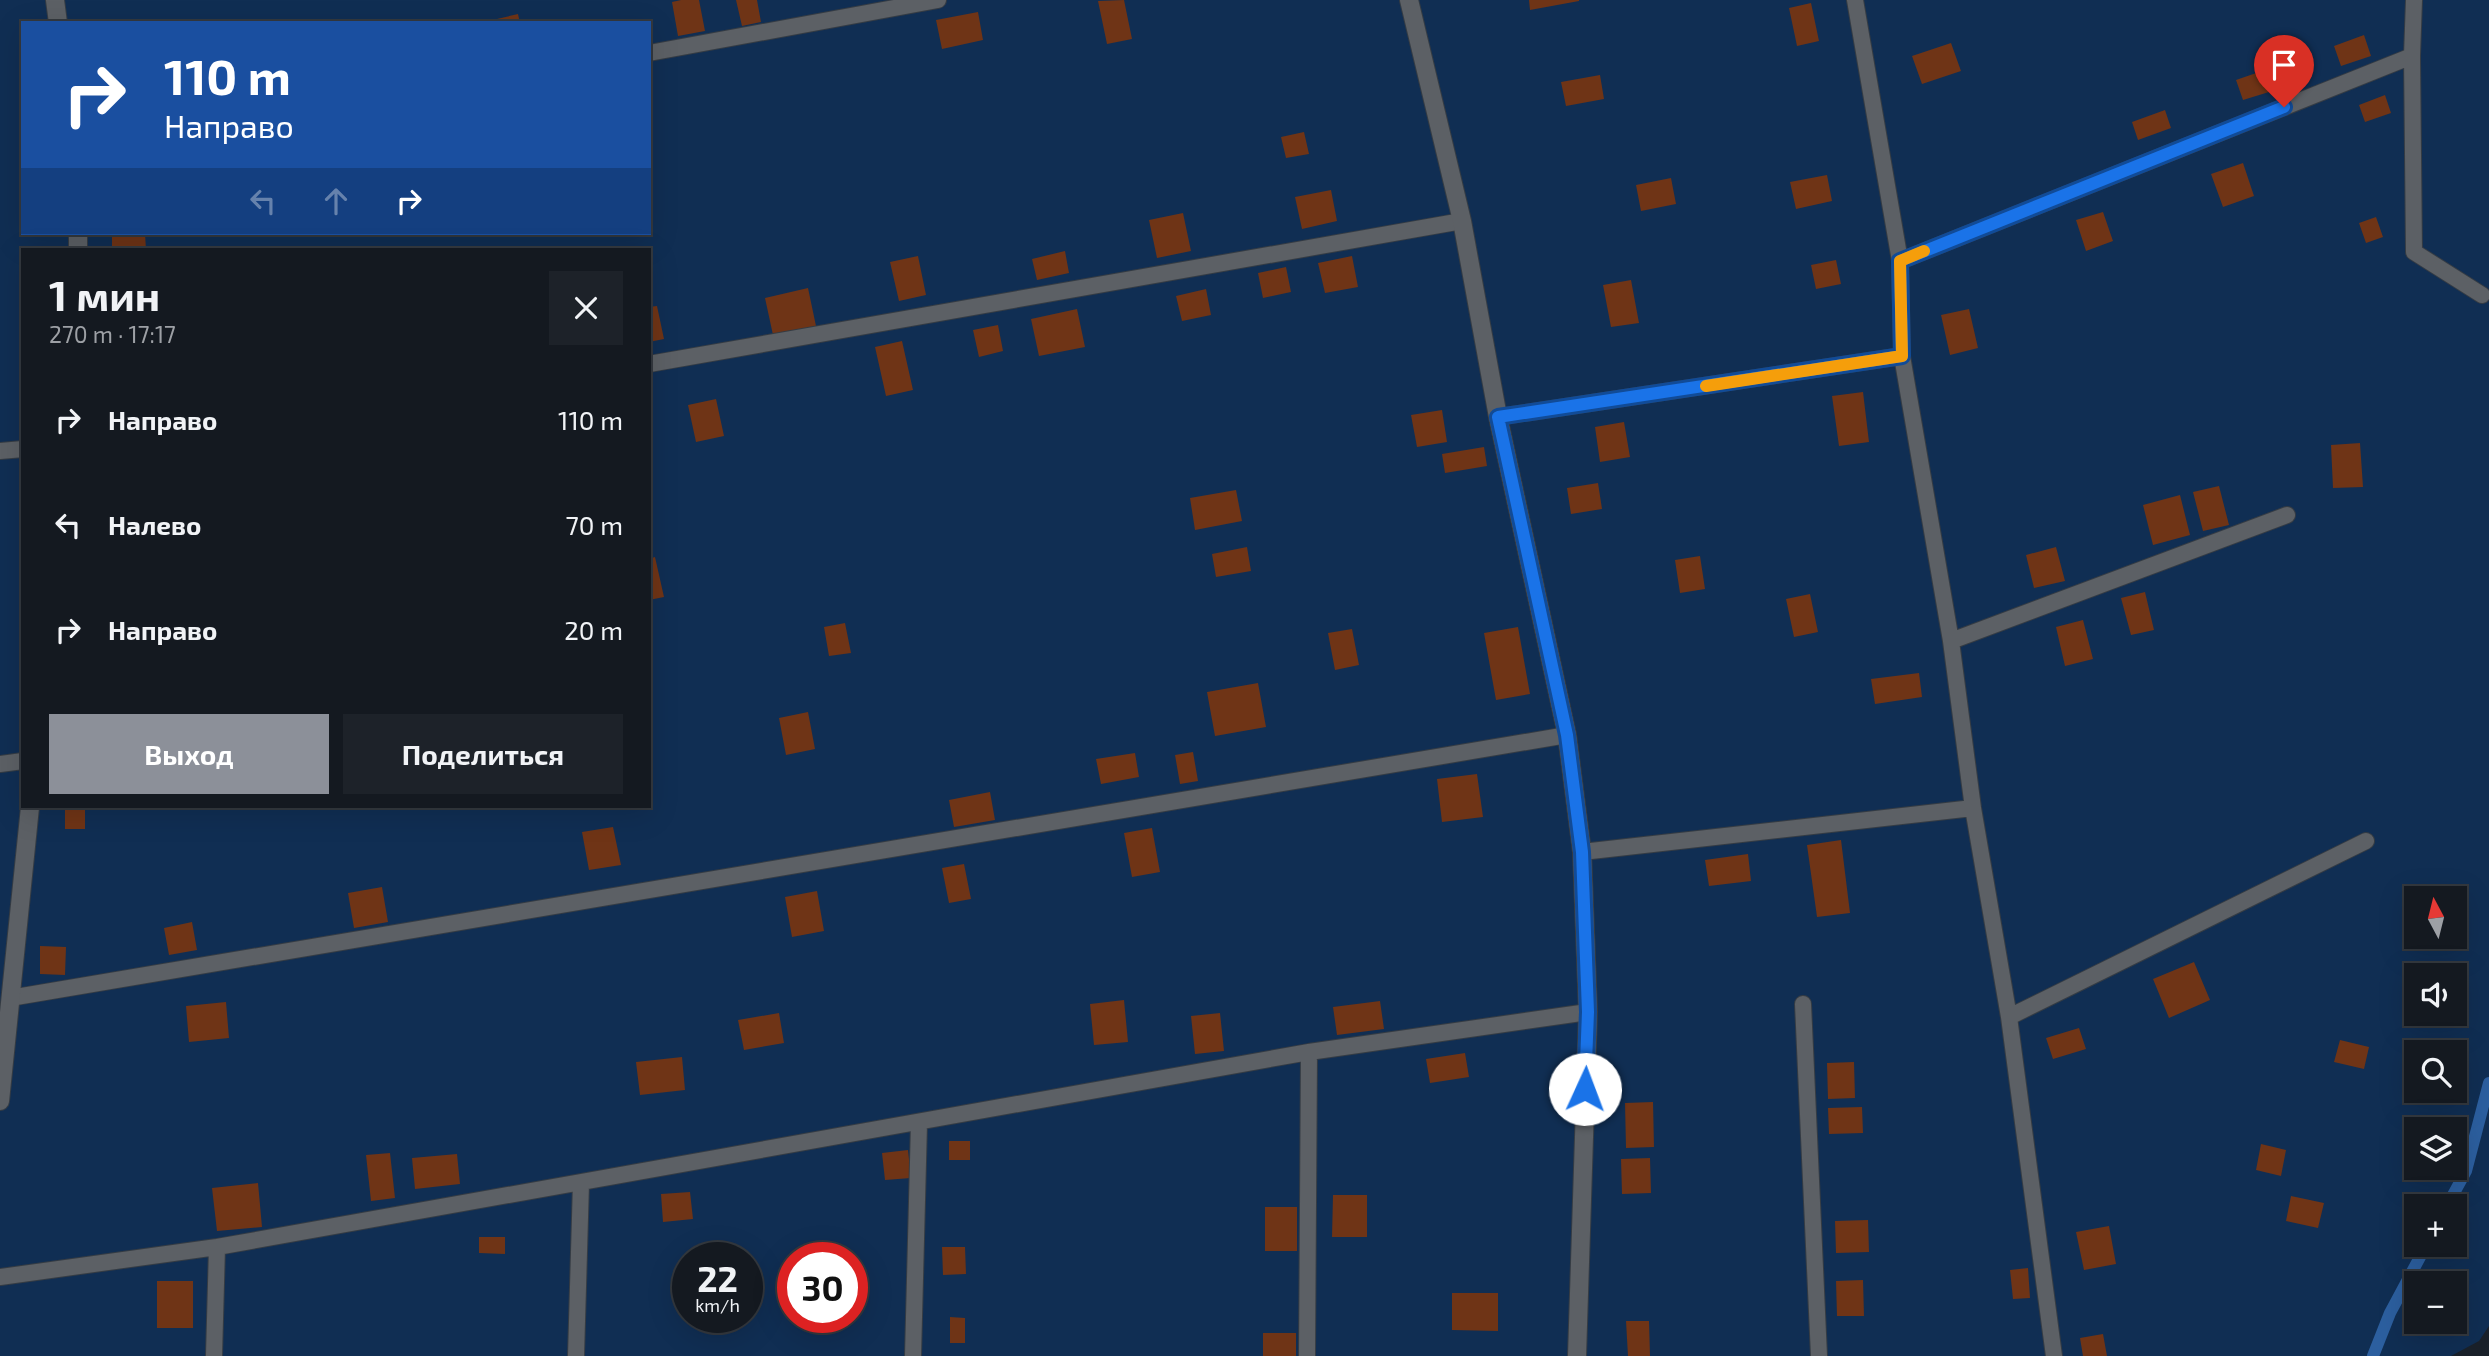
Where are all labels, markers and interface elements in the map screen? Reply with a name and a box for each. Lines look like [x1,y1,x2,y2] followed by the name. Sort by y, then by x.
[2254,35,2314,107] pin
[164,46,291,105] text: 110 m
[2265,46,2303,84] icon: arrive
[49,49,140,140] icon: right
[164,106,294,144] text: Направо
[244,182,282,220] icon: left
[317,182,355,220] icon: ahead
[390,182,428,220] icon: right
[49,269,160,319] text: 1 мин
[549,271,623,345] button: close
[49,320,176,348] text: 270 m · 17:17
[49,401,87,439] icon: right
[108,404,217,435] text: Направо
[558,404,623,435] text: 110 m
[49,506,87,544] icon: left
[108,509,201,540] text: Налево
[565,509,623,540] text: 70 m
[49,611,87,649] icon: right
[108,614,217,645] text: Направо
[564,614,623,645] text: 20 m
[49,714,329,794] button: Выход
[343,714,623,794] button: Поделиться
[2404,886,2468,948] north arrow
[2404,886,2467,1334] map controls
[2404,963,2467,1026] button: sound
[2404,1040,2467,1103] button: search
[1548,1052,1622,1126] position arrow
[2404,1117,2467,1180] button: layers
[2404,1194,2467,1257] button: +
[777,1242,868,1333] speed limit sign: 30
[697,1257,738,1299] text: 22
[2404,1271,2467,1334] button: −
[695,1294,740,1316] text: km/h

